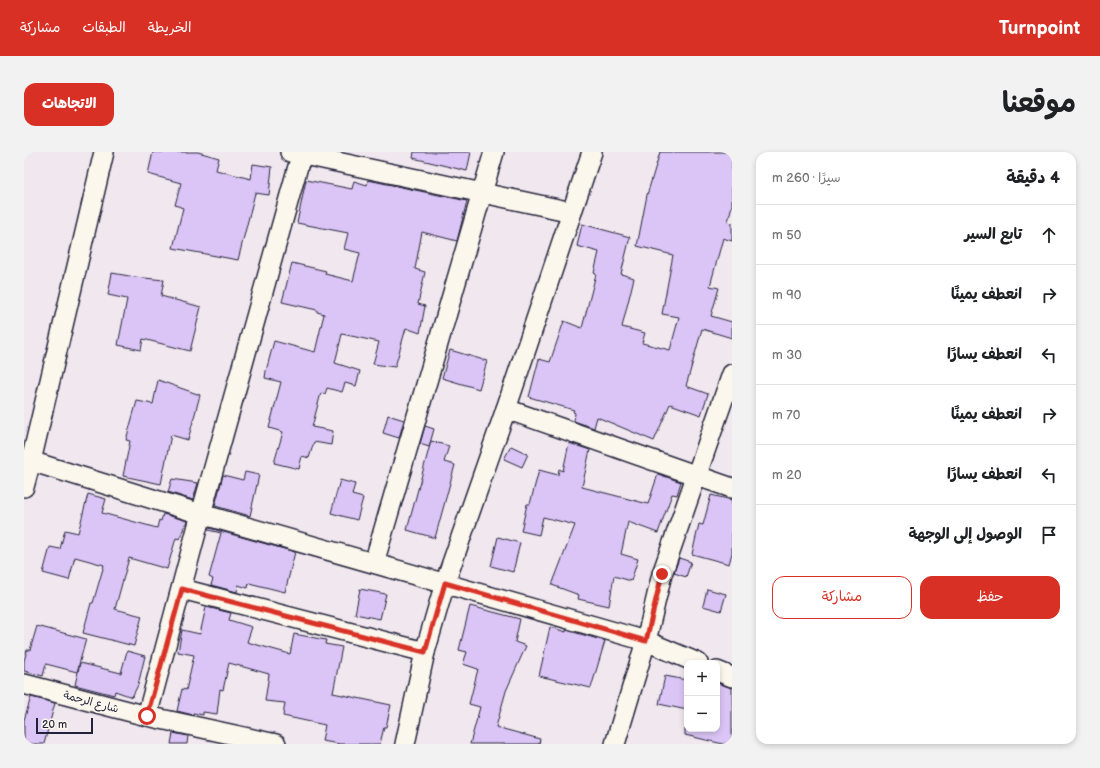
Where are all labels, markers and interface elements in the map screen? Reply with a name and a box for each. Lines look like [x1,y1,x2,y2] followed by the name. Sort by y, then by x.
[999,17,1080,40] text: Turnpoint
[20,19,60,36] text: مشاركة
[82,19,126,36] text: الطبقات
[148,19,191,36] text: الخريطة
[24,83,114,126] button: الاتجاهات
[1002,87,1076,120] text: موقعنا
[1006,168,1060,188] text: 4 دقيقة
[772,170,841,186] text: سيرًا · 260 m
[1038,224,1060,246] icon: ahead
[964,225,1022,244] text: تابع السير
[772,227,801,243] text: 50 m
[1038,284,1060,306] icon: right
[951,285,1022,304] text: انعطف يمينًا
[772,287,801,303] text: 90 m
[1038,344,1060,366] icon: left
[947,345,1022,364] text: انعطف يسارًا
[772,347,802,363] text: 30 m
[1038,404,1060,426] icon: right
[951,405,1022,424] text: انعطف يمينًا
[772,407,800,423] text: 70 m
[1038,464,1060,486] icon: left
[947,465,1022,484] text: انعطف يسارًا
[772,467,802,483] text: 20 m
[1038,524,1060,546] icon: arrive
[908,525,1022,544] text: الوصول إلى الوجهة
[653,565,671,583] route end
[772,576,912,619] button: مشاركة
[920,576,1060,619] button: حفظ
[684,660,720,732] map controls
[684,660,720,696] button: +
[61,688,120,718] street label: شارع الرحمة
[684,696,720,732] button: −
[138,707,156,725] route start
[36,716,93,735] scale bar
[42,718,67,731] text: 20 m

